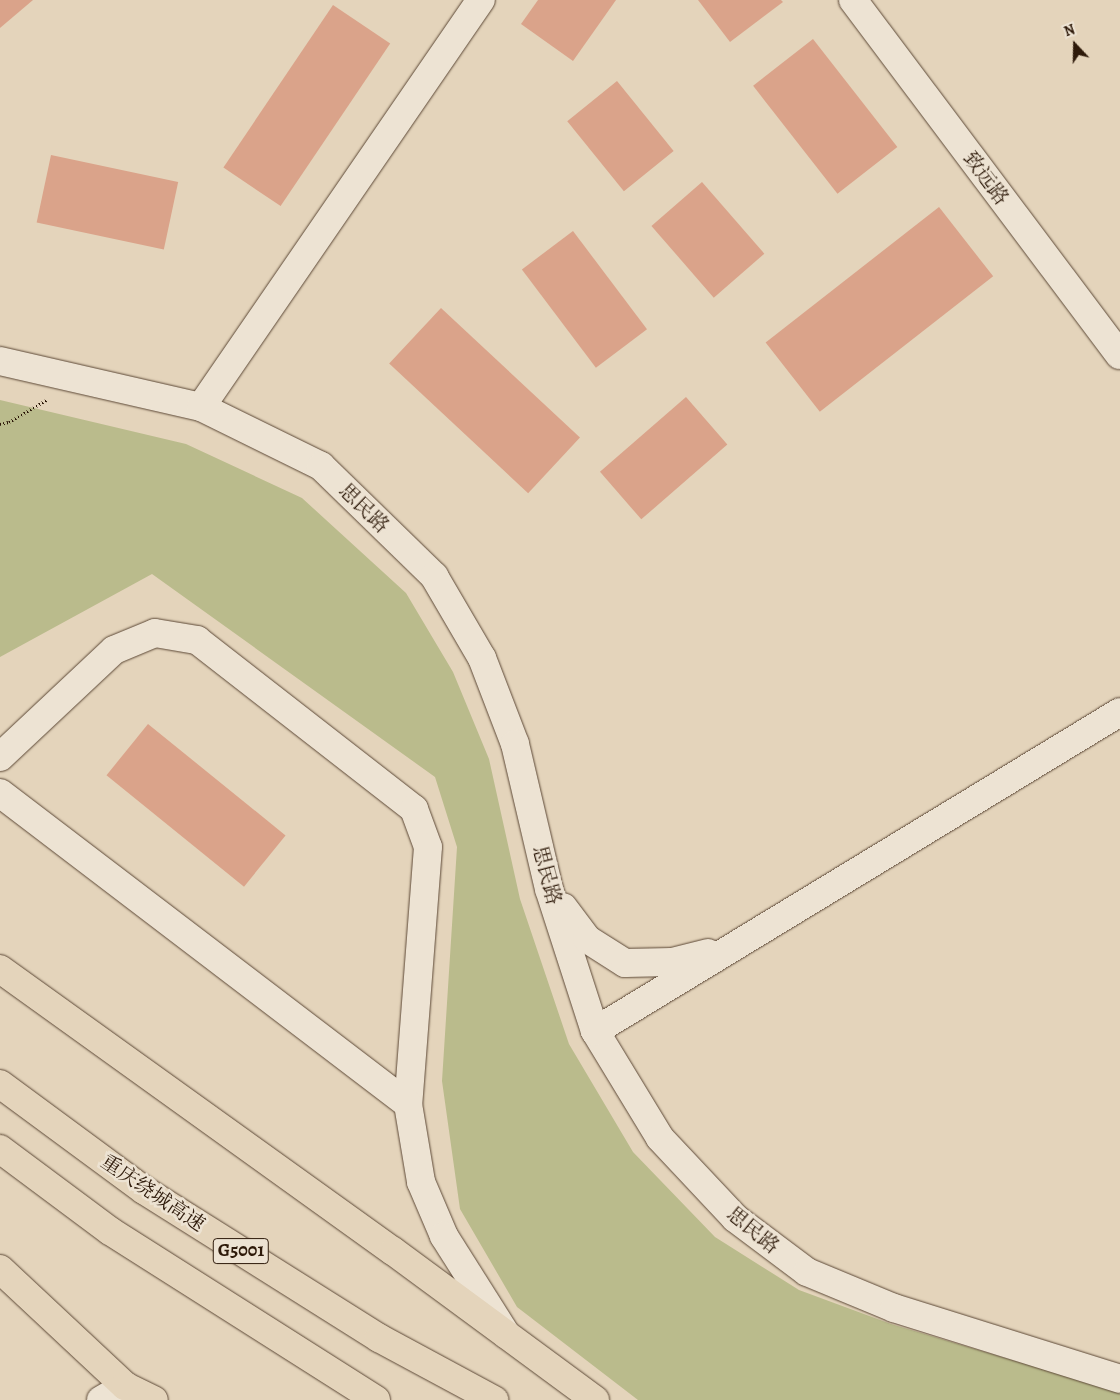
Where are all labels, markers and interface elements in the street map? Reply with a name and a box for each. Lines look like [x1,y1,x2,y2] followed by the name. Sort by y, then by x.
[1050,20,1100,70] north arrow
[1061,20,1078,41] text: N
[958,147,1014,209] street label: 致远路
[334,479,394,537] street label: 思民路
[528,843,566,907] street label: 思民路
[97,1150,209,1236] street label: 重庆绕城高速
[722,1202,784,1258] street label: 思民路
[212,1234,270,1268] road number: G5001

